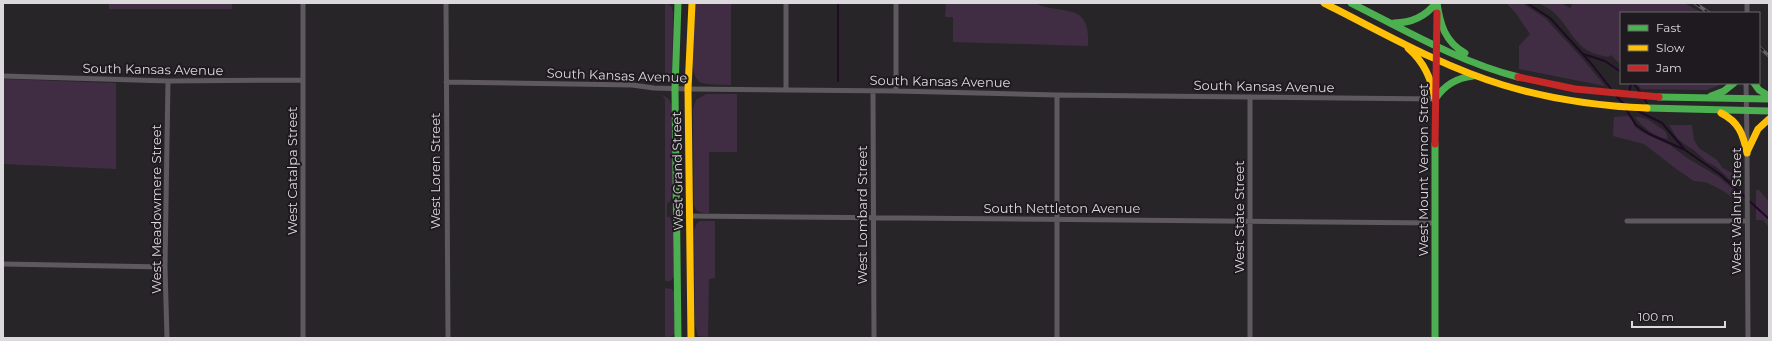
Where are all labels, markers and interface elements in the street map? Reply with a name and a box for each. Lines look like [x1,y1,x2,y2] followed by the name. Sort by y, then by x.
[1620,12,1760,84] legend
[1656,20,1681,35] text: Fast
[1656,40,1685,55] text: Slow
[83,60,224,78] street label: South Kansas Avenue
[1655,60,1682,75] text: Jam
[546,65,688,85] street label: South Kansas Avenue
[870,72,1011,90] street label: South Kansas Avenue
[1194,77,1335,95] street label: South Kansas Avenue
[1415,83,1431,257] street label: West Mount Vernon Street
[284,107,300,235] street label: West Catalpa Street
[668,111,686,231] street label: West Grand Street
[427,113,443,229] street label: West Loren Street
[148,124,164,294] street label: West Meadowmere Street
[854,145,870,285] street label: West Lombard Street
[1728,147,1744,275] street label: West Walnut Street
[1231,161,1247,273] street label: West State Street
[984,200,1141,216] street label: South Nettleton Avenue
[1632,303,1725,329] scale bar
[1638,309,1674,324] text: 100 m

